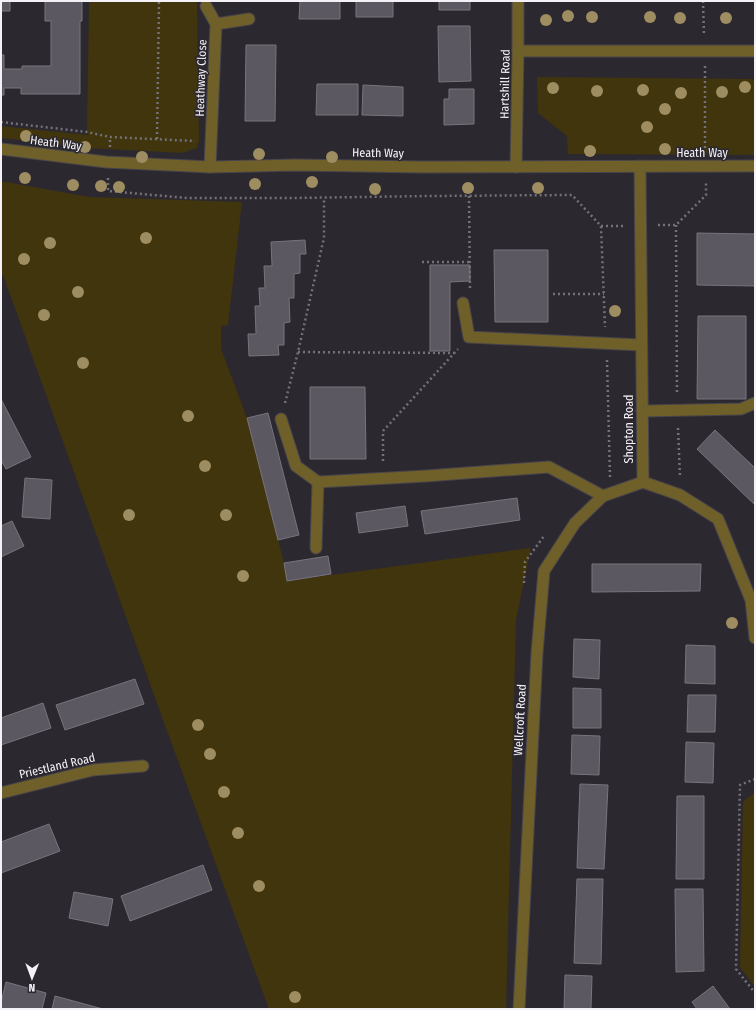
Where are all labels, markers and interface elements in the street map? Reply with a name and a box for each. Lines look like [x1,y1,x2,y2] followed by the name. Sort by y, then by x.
[193,39,209,117] street label: Heathway Close
[497,49,513,119] street label: Hartshill Road
[29,133,83,153] street label: Heath Way
[352,146,405,160] street label: Heath Way
[676,146,729,160] street label: Heath Way
[622,394,636,464] street label: Shopton Road
[511,684,529,756] street label: Wellcroft Road
[18,750,96,782] street label: Priestland Road
[12,958,52,998] north arrow
[28,981,35,994] text: N

